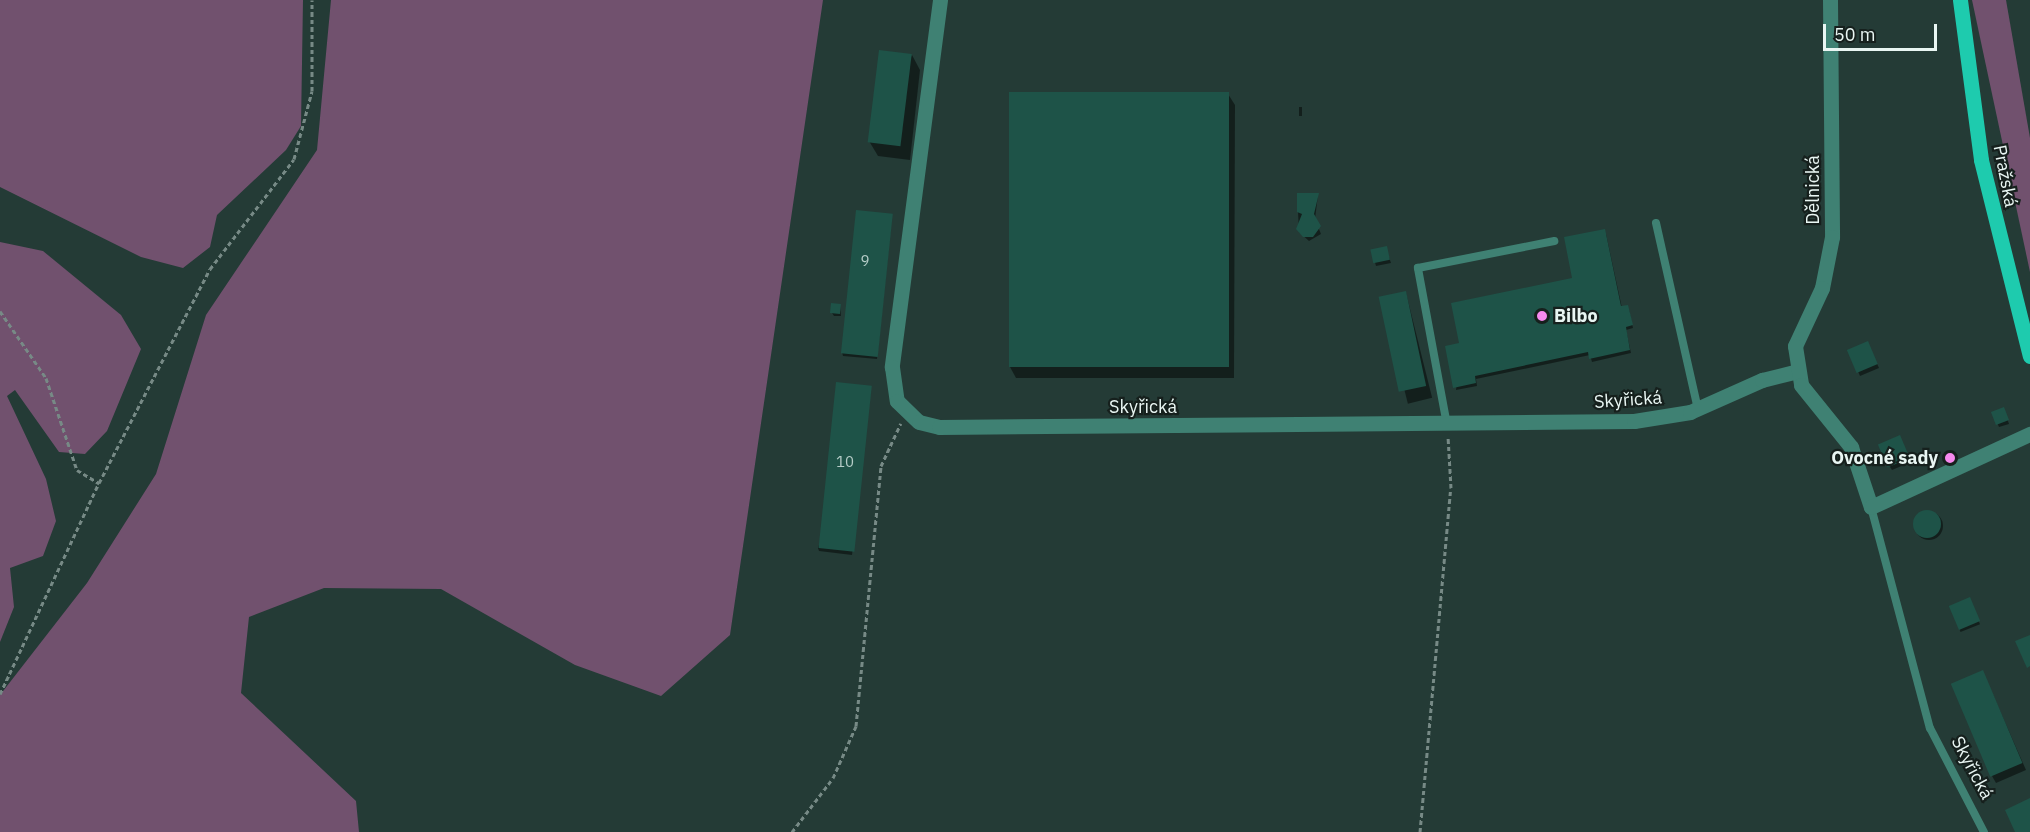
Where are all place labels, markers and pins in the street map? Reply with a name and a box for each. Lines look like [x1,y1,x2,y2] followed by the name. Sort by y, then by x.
[1554,305,1598,327] place label: Bilbo
[1535,309,1549,323] marker: Bilbo
[1831,447,1938,469] place label: Ovocné sady
[1943,451,1957,465] marker: Ovocné sady

